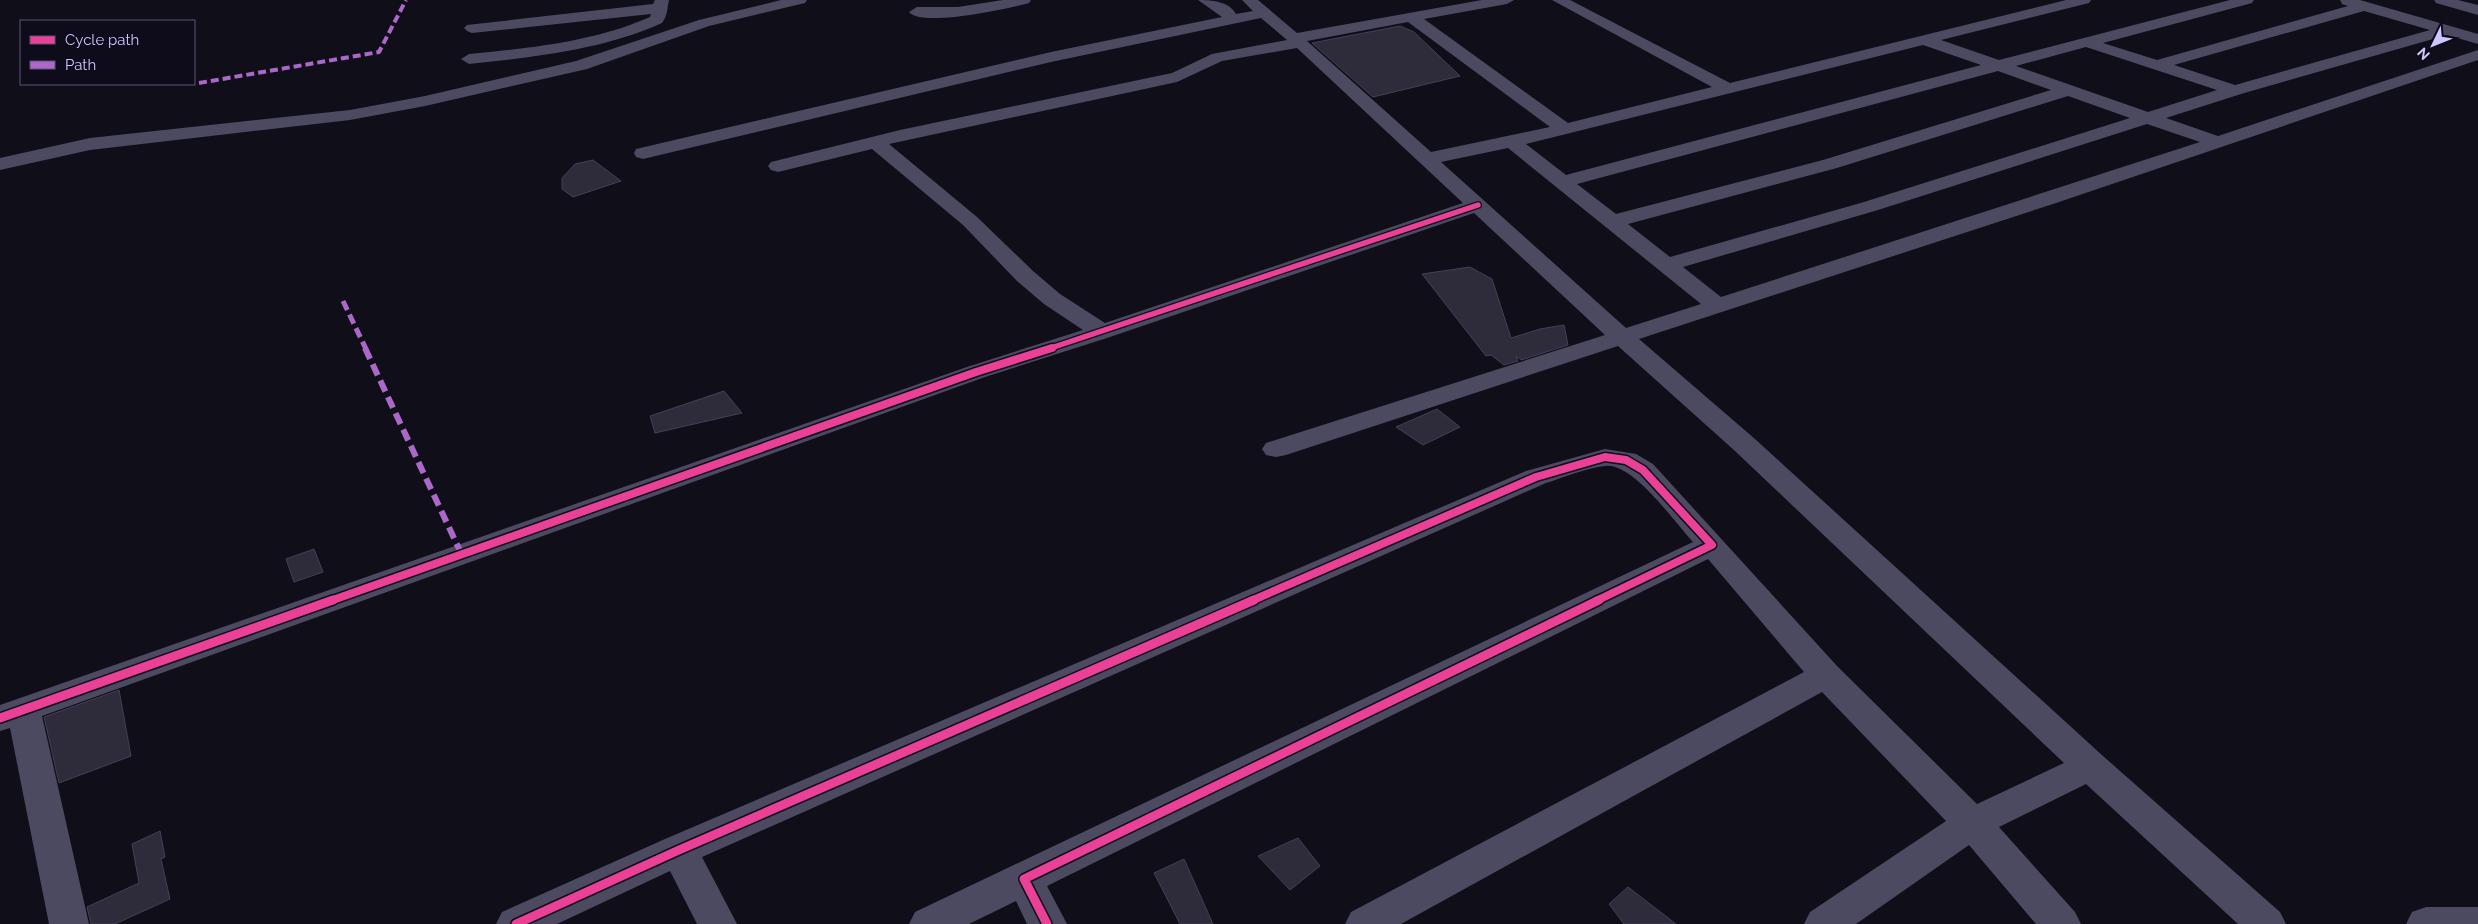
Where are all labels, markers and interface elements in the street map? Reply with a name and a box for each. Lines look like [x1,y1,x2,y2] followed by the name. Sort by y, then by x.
[20,20,195,85] legend
[2408,20,2458,70] north arrow
[65,31,139,49] text: Cycle path
[2414,45,2433,63] text: N
[65,56,96,74] text: Path

